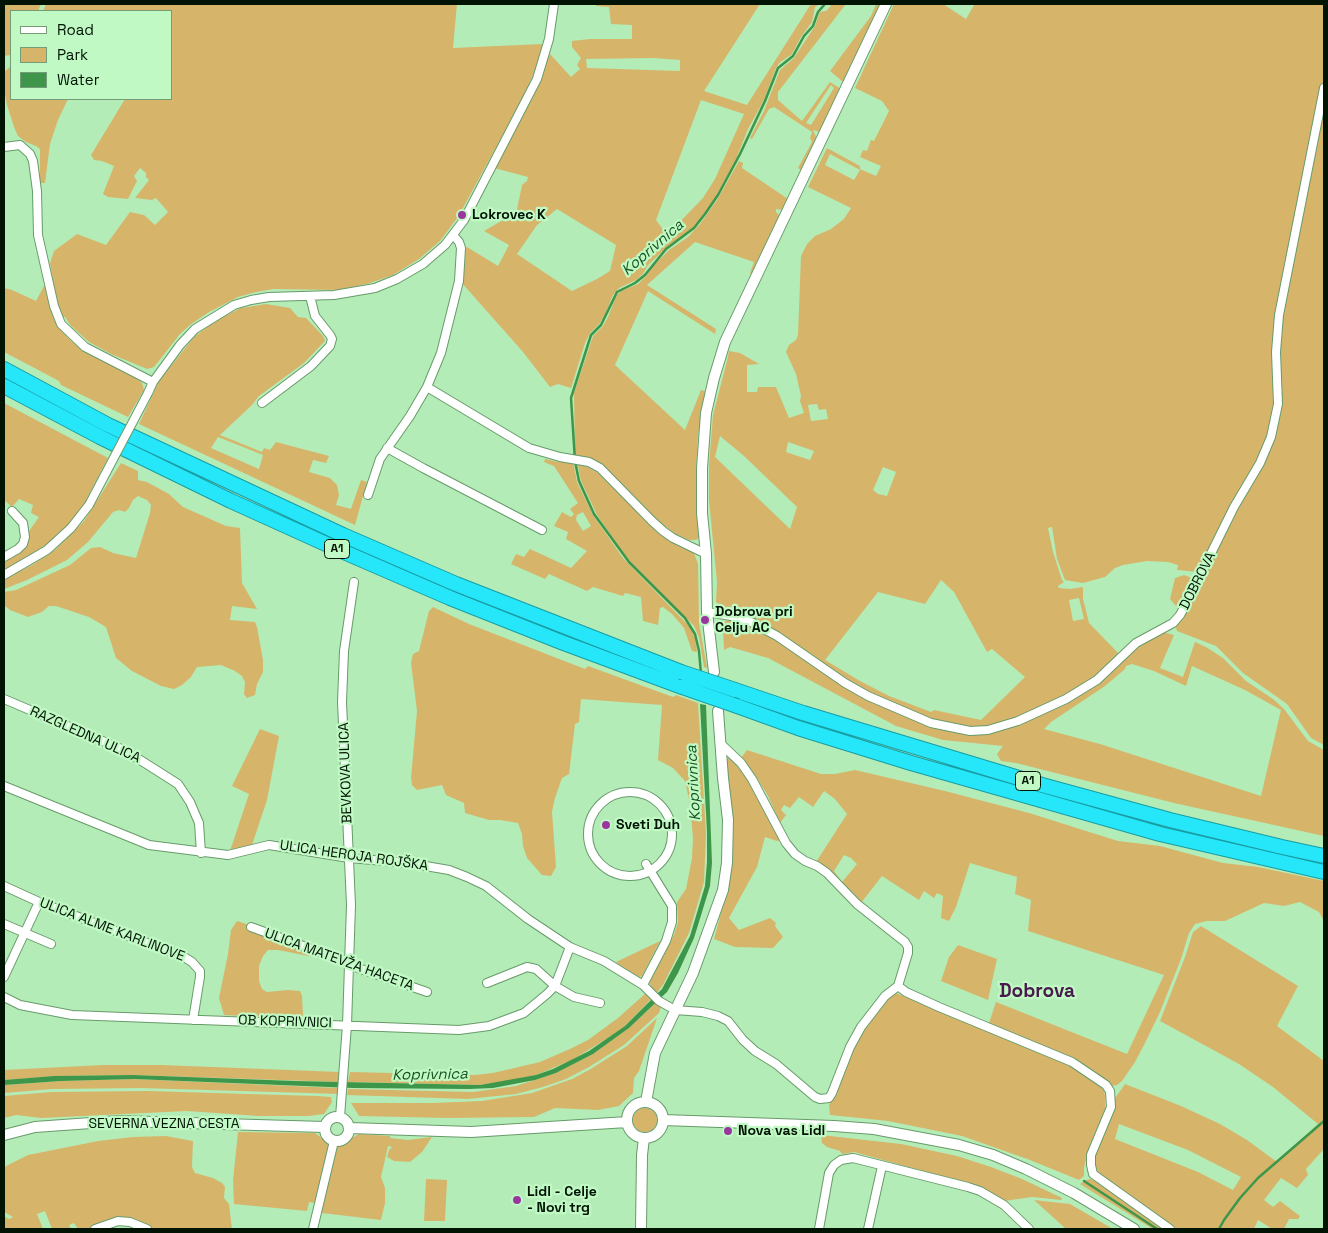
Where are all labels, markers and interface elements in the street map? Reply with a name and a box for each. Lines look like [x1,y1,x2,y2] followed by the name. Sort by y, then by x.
[10,10,172,100] legend
[57,20,94,39] text: Road
[57,45,88,64] text: Park
[57,70,99,89] text: Water
[472,207,546,223] place label: Lokrovec K
[456,209,468,221] marker: Lokrovec K
[619,216,687,280] water label: Koprivnica
[324,540,350,558] road number: A1
[1176,549,1220,613] street label: DOBROVA
[715,604,793,636] place label: Dobrova pri Celju AC
[699,614,711,626] marker: Dobrova pri Celju AC
[27,703,143,767] street label: RAZGLEDNA ULICA
[336,722,356,824] street label: BEVKOVA ULICA
[683,745,705,821] water label: Koprivnica
[1016,771,1040,790] road number: A1
[616,817,680,833] place label: Sveti Duh
[600,819,612,831] marker: Sveti Duh
[279,837,429,875] street label: ULICA HEROJA ROJŠKA
[37,895,187,965] street label: ULICA ALME KARLINOVE
[262,925,416,995] street label: ULICA MATEVŽA HACETA
[999,981,1075,1003] district label: Dobrova
[238,1012,332,1032] street label: OB KOPRIVNICI
[392,1065,468,1085] water label: Koprivnica
[89,1116,239,1132] street label: SEVERNA VEZNA CESTA
[738,1123,825,1139] place label: Nova vas Lidl
[722,1125,734,1137] marker: Nova vas Lidl
[527,1184,597,1216] place label: Lidl - Celje - Novi trg
[511,1194,523,1206] marker: Lidl - Celje - Novi trg

